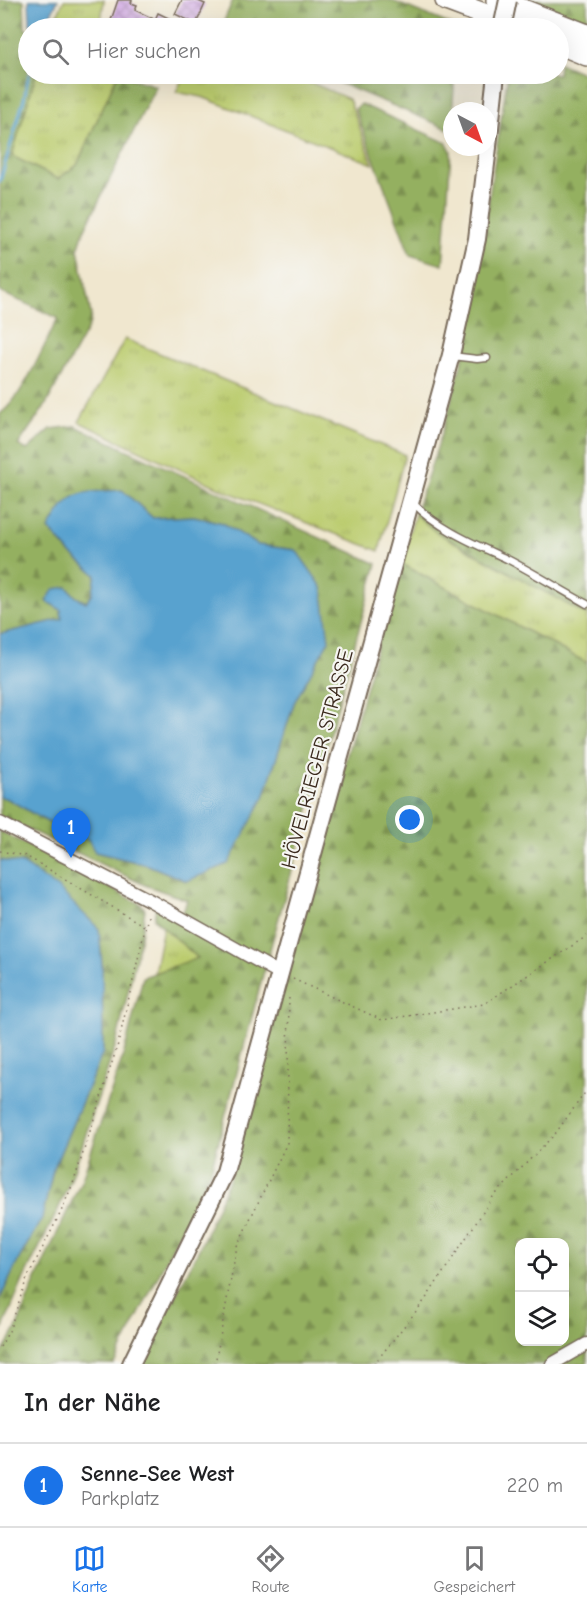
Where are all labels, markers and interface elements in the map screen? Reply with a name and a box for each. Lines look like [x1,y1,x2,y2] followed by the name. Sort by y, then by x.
[18,18,569,84] search box
[39,35,72,68] icon: search
[87,38,201,64] text: Hier suchen
[443,102,497,156] north arrow
[276,647,358,871] street label: HÖVELRIEGER STRASSE
[395,805,424,834] your location
[52,808,90,858] pin: 1
[515,1238,569,1346] map controls
[515,1238,569,1292] button: locate
[515,1292,569,1346] button: layers
[24,1388,161,1418] text: In der Nähe
[81,1461,234,1487] text: Senne-See West
[40,1474,47,1497] text: 1
[507,1474,563,1497] text: 220 m
[81,1487,159,1510] text: Parkplatz
[72,1542,108,1596] tab: Karte
[252,1542,290,1596] tab: Route
[434,1542,515,1596] tab: Gespeichert

